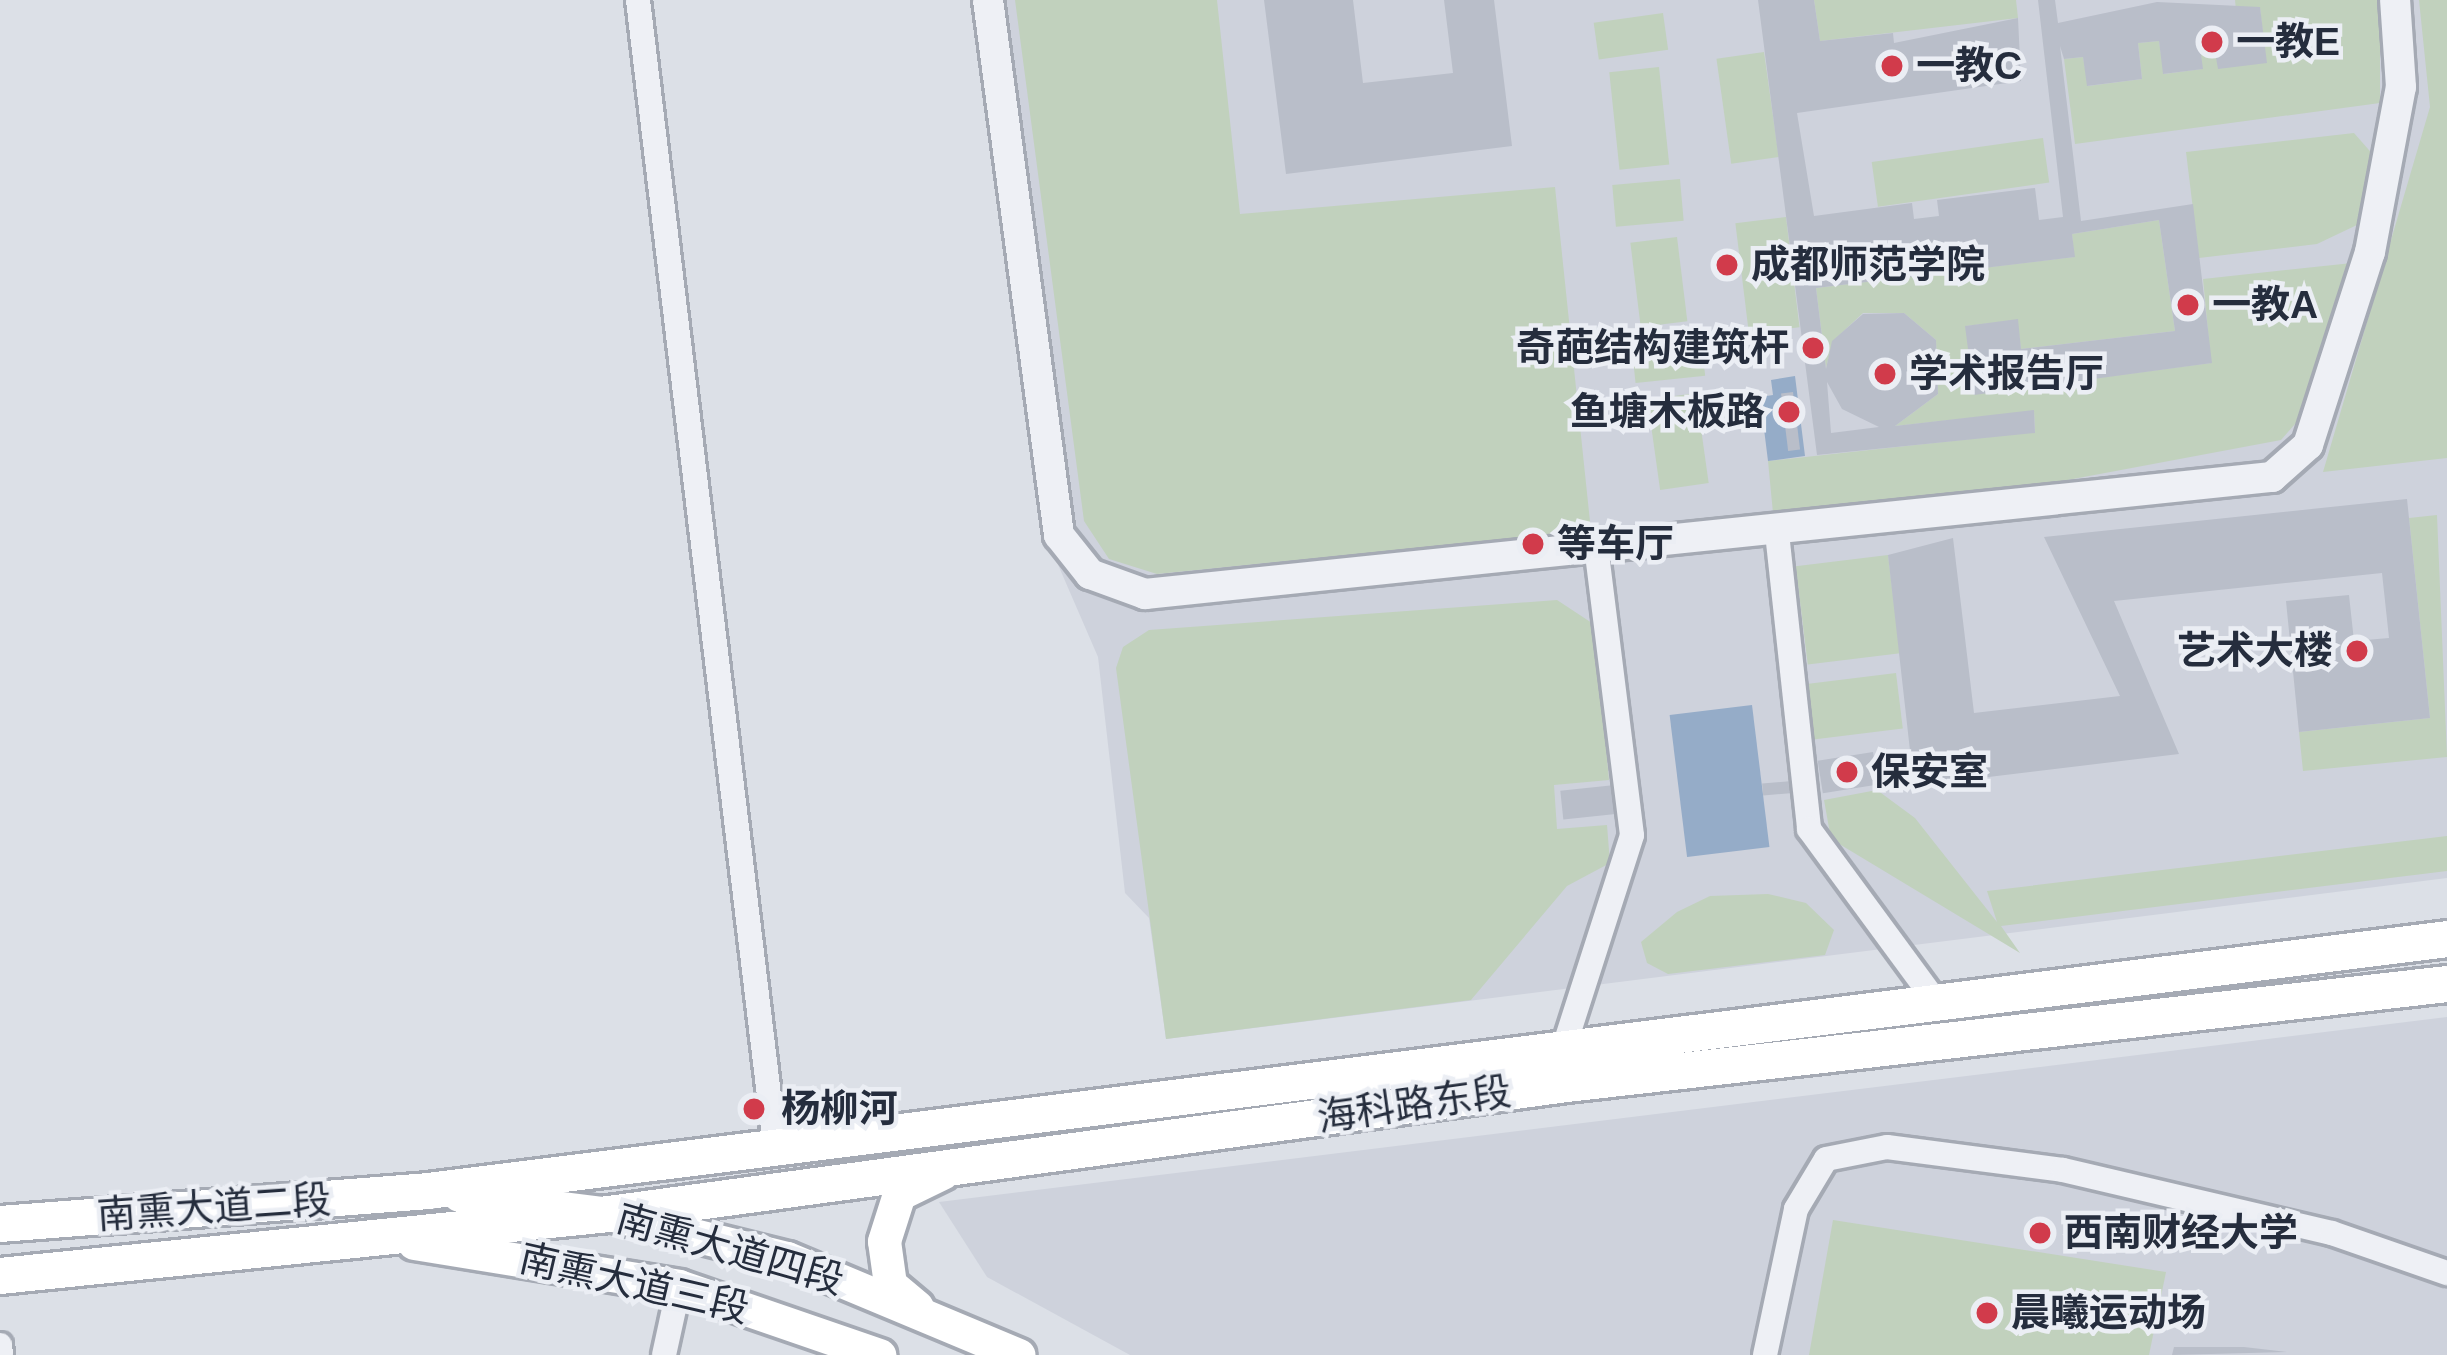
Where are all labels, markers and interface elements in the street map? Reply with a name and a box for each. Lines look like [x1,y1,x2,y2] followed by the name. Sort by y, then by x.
[2236,19,2340,65] place label: 一教E
[2199,29,2225,55] marker: 一教E
[1916,43,2022,89] place label: 一教C
[1879,53,1905,79] marker: 一教C
[1751,242,1985,288] place label: 成都师范学院
[1714,252,1740,278] marker: 成都师范学院
[2212,282,2318,328] place label: 一教A
[2175,292,2201,318] marker: 一教A
[1516,325,1789,371] place label: 奇葩结构建筑杆
[1800,335,1826,361] marker: 奇葩结构建筑杆
[1909,351,2104,397] place label: 学术报告厅
[1872,361,1898,387] marker: 学术报告厅
[1570,389,1765,435] place label: 鱼塘木板路
[1776,399,1802,425] marker: 鱼塘木板路
[1557,521,1674,567] place label: 等车厅
[1520,531,1546,557] marker: 等车厅
[2177,628,2333,674] place label: 艺术大楼
[2344,638,2370,664] marker: 艺术大楼
[1871,749,1988,795] place label: 保安室
[1834,759,1860,785] marker: 保安室
[1314,1068,1514,1142] street label: 海科路东段
[781,1086,898,1132] place label: 杨柳河
[738,1093,770,1125] marker: 杨柳河
[96,1176,332,1240] street label: 南熏大道二段
[611,1195,849,1305] street label: 南熏大道四段
[2064,1210,2298,1256] place label: 西南财经大学
[2027,1220,2053,1246] marker: 西南财经大学
[515,1235,753,1333] street label: 南熏大道三段
[2011,1290,2206,1336] place label: 晨曦运动场
[1974,1300,2000,1326] marker: 晨曦运动场

